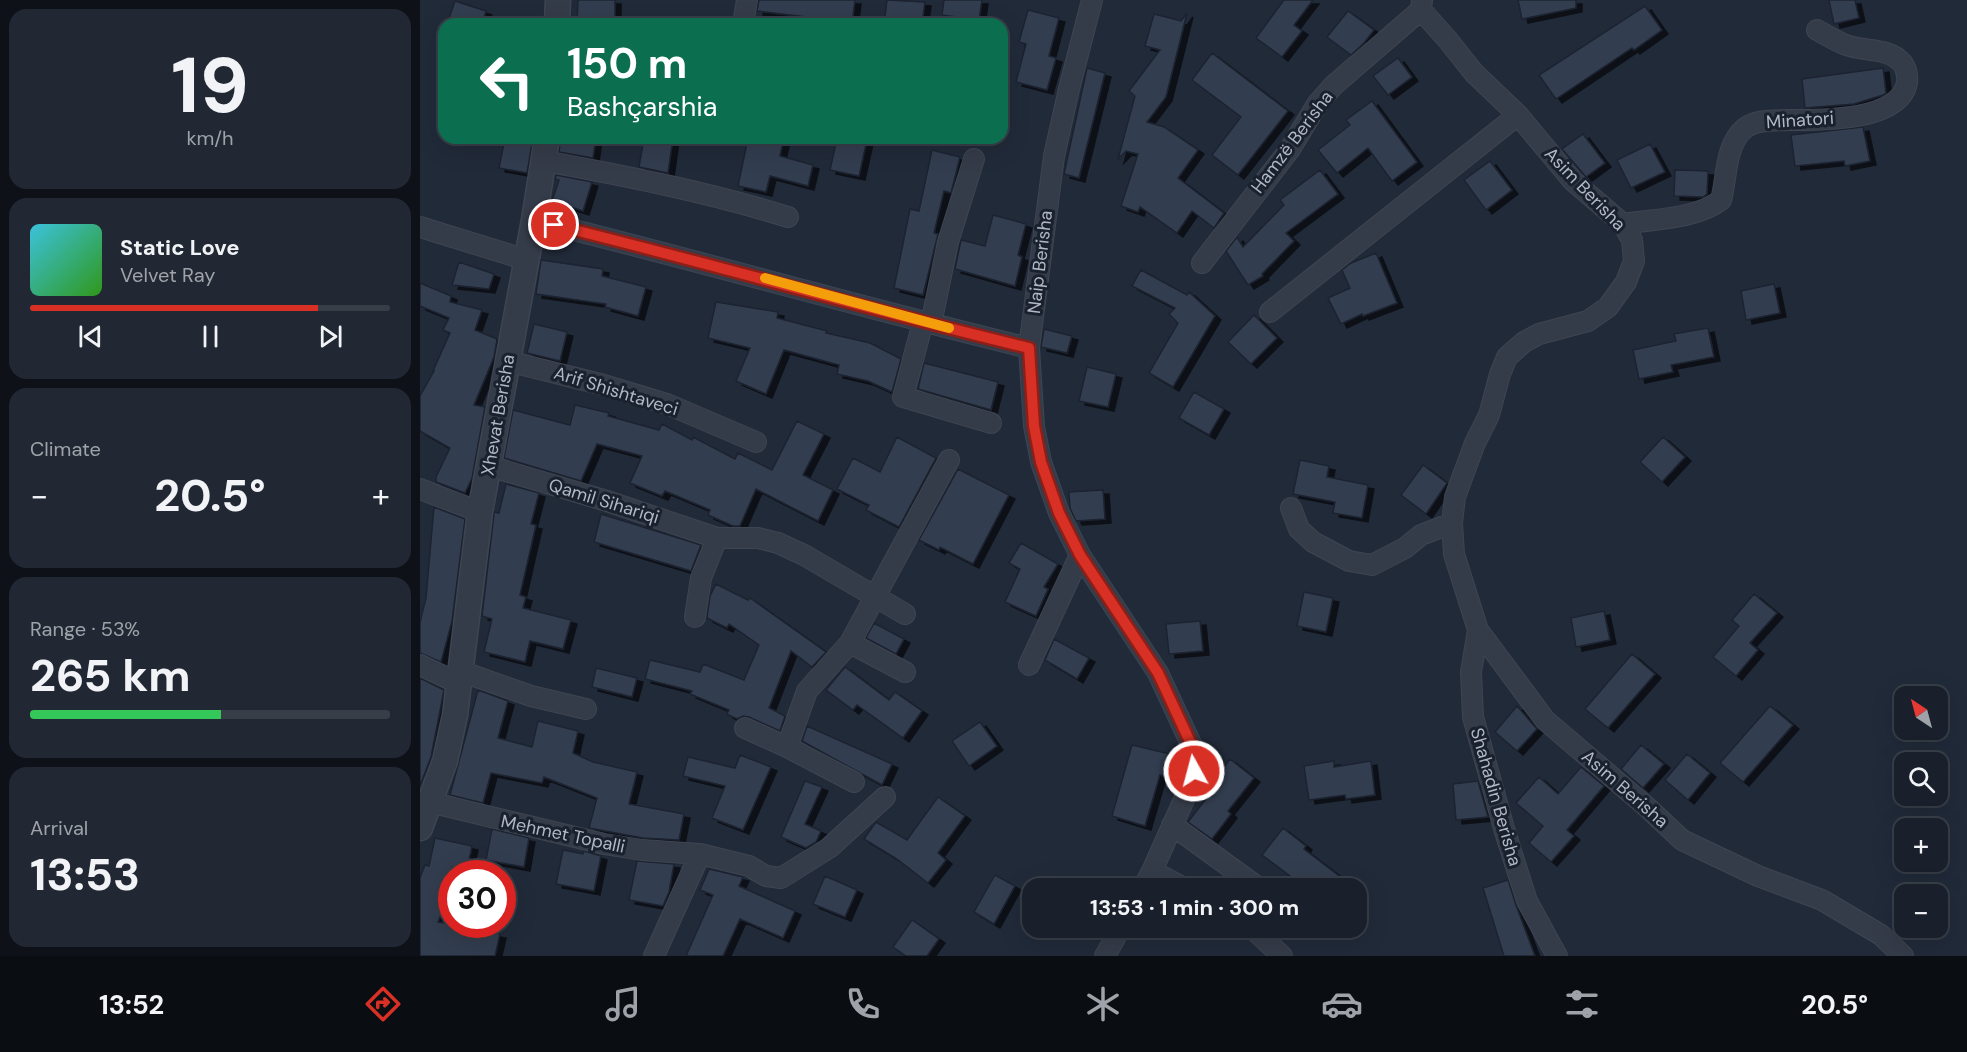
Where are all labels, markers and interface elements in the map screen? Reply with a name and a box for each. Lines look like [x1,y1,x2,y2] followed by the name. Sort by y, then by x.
[171,35,249,136] text: 19
[567,36,687,91] text: 150 m
[468,42,546,120] icon: left
[1246,86,1338,198] street label: Hamzë Berisha
[567,89,717,124] text: Bashçarshia
[1765,106,1835,134] street label: Minatori
[186,125,234,151] text: km/h
[1539,142,1631,236] street label: Asim Berisha
[528,199,579,250] pin
[537,208,570,241] icon: arrive
[1022,209,1058,315] street label: Naip Berisha
[120,233,240,262] text: Static Love
[120,262,215,288] text: Velvet Ray
[74,320,107,353] icon: previous
[194,320,227,353] icon: pause
[314,320,347,353] icon: next
[476,352,520,478] street label: Xhevat Berisha
[551,361,681,421] street label: Arif Shishtaveci
[30,436,101,462] text: Climate
[154,466,266,525] text: 20.5°
[546,473,662,529] street label: Qamil Sihariqi
[30,474,48,517] text: −
[372,474,390,517] text: +
[30,616,140,642] text: Range · 53%
[30,646,191,705] text: 265 km
[1894,686,1948,740] north arrow
[1894,686,1948,938] map controls
[1465,725,1527,869] street label: Shahadin Berisha
[1162,739,1226,803] position arrow
[1577,745,1673,833] street label: Asim Berisha
[1894,752,1948,806] button: search
[499,809,627,859] street label: Mehmet Topalli
[30,815,88,841] text: Arrival
[1894,818,1948,872] button: +
[30,845,140,904] text: 13:53
[438,860,516,938] speed limit sign: 30
[1894,884,1948,938] button: −
[1090,893,1299,922] text: 13:53 · 1 min · 300 m
[362,983,404,1025] icon: directions
[602,983,644,1025] icon: music
[842,983,884,1025] icon: phone
[1082,983,1124,1025] icon: climate
[1321,983,1363,1025] icon: car
[1561,983,1603,1025] icon: filters
[99,987,164,1022] text: 13:52
[1801,987,1868,1022] text: 20.5°

